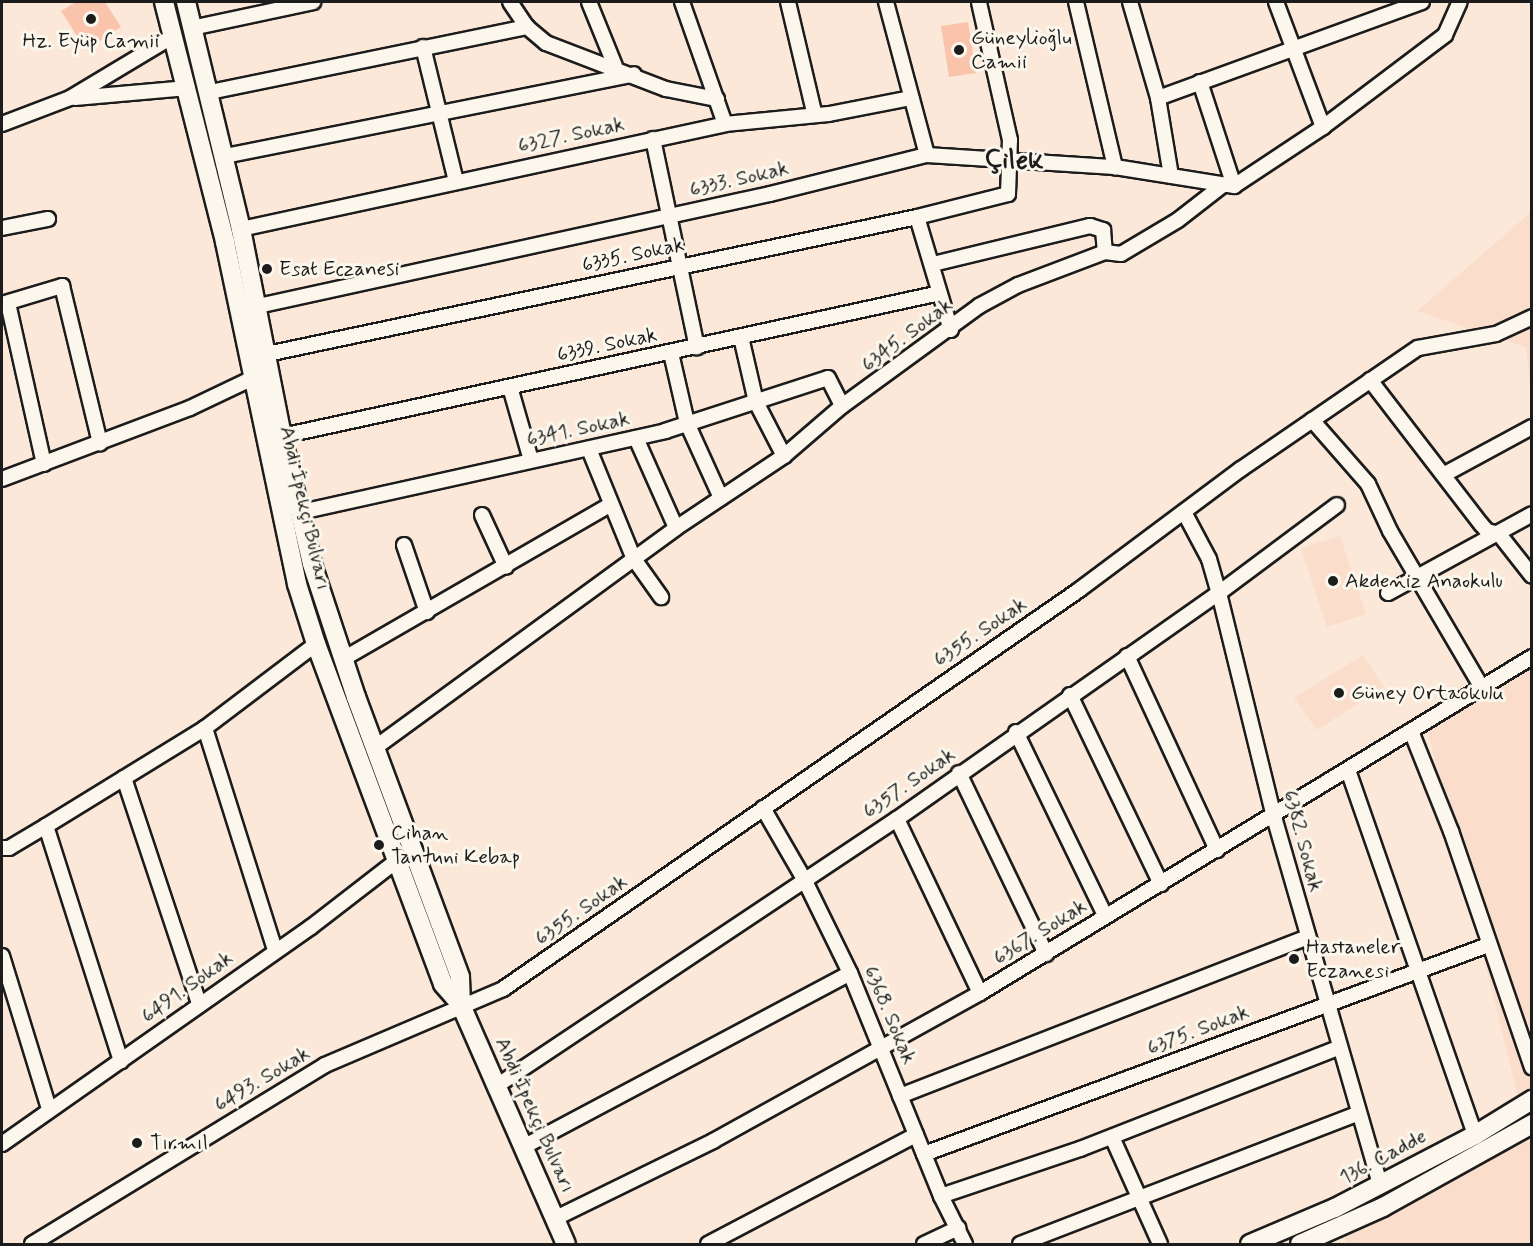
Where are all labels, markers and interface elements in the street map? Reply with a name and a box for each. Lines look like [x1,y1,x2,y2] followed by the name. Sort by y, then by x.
[84,12,98,26] marker: Hz. Eyüp Camii
[971,25,1072,75] place label: Güneylioğlu Camii
[23,28,159,54] place label: Hz. Eyüp Camii
[952,43,966,57] marker: Güneylioğlu Camii
[516,111,626,159] street label: 6327. Sokak
[985,145,1043,177] district label: Çilek
[687,155,791,203] street label: 6333. Sokak
[580,232,686,278] street label: 6335. Sokak
[279,256,407,282] place label: Esat Eczanesi
[260,262,274,276] marker: Esat Eczanesi
[856,293,958,377] street label: 6345. Sokak
[555,322,659,368] street label: 6339. Sokak
[524,406,632,452] street label: 6341. Sokak
[274,424,336,592] street label: Abdi İpekçi Bulvarı
[1345,568,1502,594] place label: Akdeniz Anaokulu
[1326,574,1340,588] marker: Akdeniz Anaokulu
[929,592,1031,672] street label: 6355. Sokak
[1351,680,1494,706] place label: Güney Ortaokulu
[1332,686,1346,700] marker: Güney Ortaokulu
[858,742,960,824] street label: 6357. Sokak
[1277,787,1329,895] street label: 6382. Sokak
[391,820,520,870] place label: Cihan Tantuni Kebap
[372,838,386,852] marker: Cihan Tantuni Kebap
[530,869,632,951] street label: 6355. Sokak
[989,893,1091,971] street label: 6367. Sokak
[1306,934,1400,984] place label: Hastaneler Eczanesi
[136,945,238,1029] street label: 6491. Sokak
[1287,952,1301,966] marker: Hastaneler Eczanesi
[858,962,922,1068] street label: 6368. Sokak
[1143,999,1253,1061] street label: 6375. Sokak
[489,1033,581,1197] street label: Abdi İpekçi Bulvarı
[210,1041,314,1117] street label: 6493. Sokak
[1335,1124,1431,1190] street label: 136. Cadde
[150,1130,208,1156] place label: Tırmıl
[128,1134,146,1152] marker: Tırmıl

